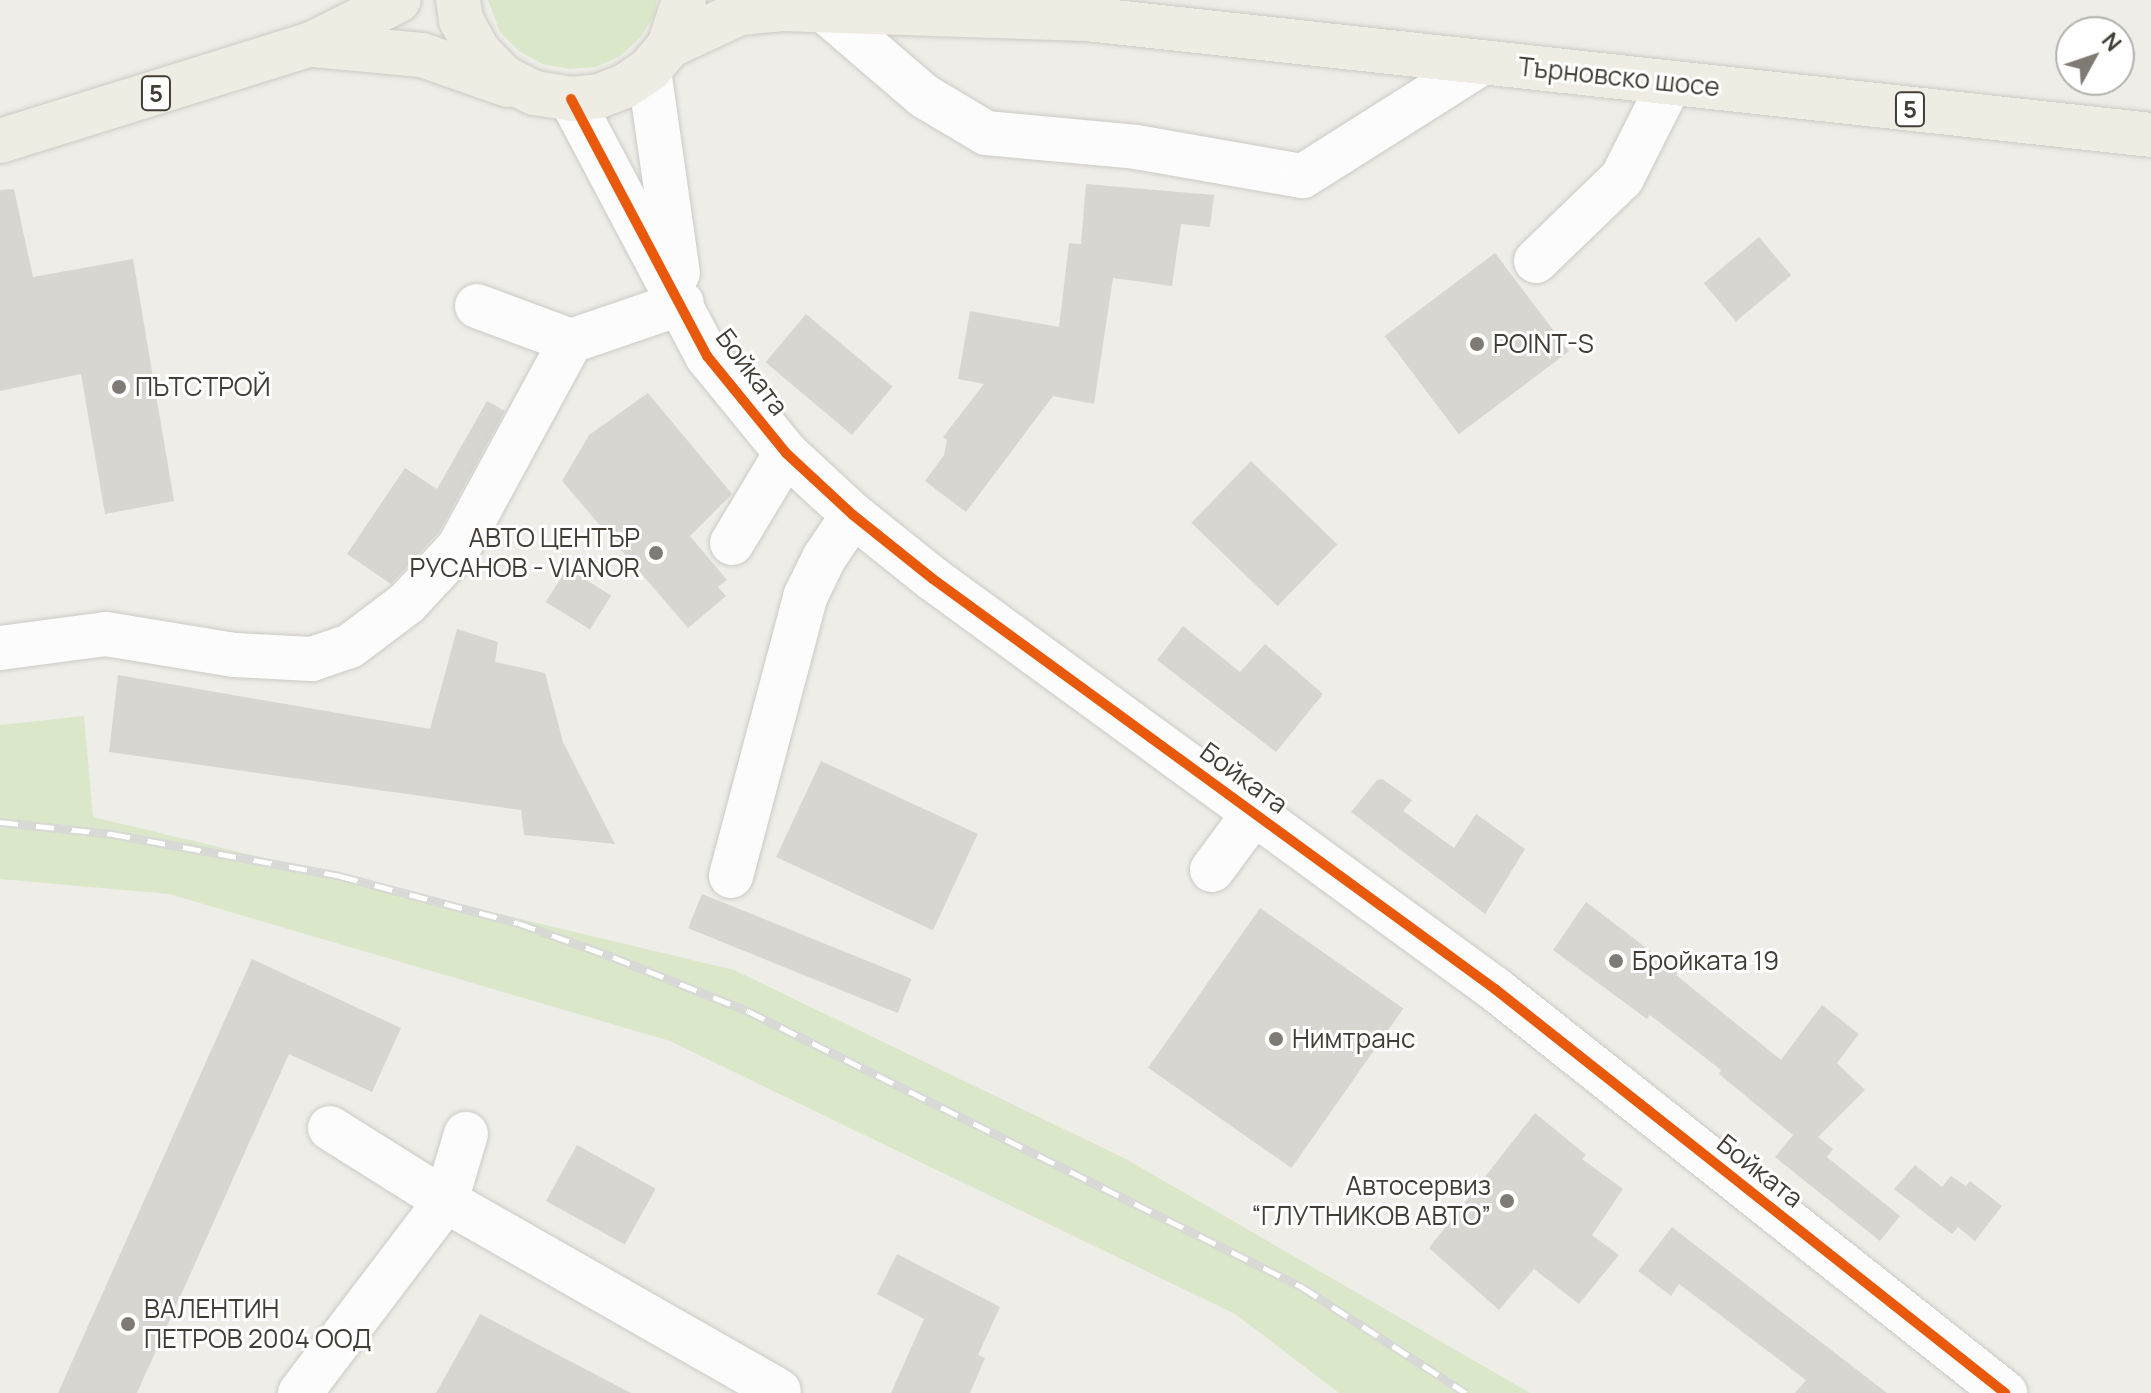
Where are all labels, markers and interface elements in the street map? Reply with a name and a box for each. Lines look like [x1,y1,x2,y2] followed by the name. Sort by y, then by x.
[2055,16,2135,96] north arrow
[2095,26,2128,58] text: N
[1517,51,1721,103] street label: Търновско шосе
[140,73,172,113] road number: 5
[1894,89,1926,129] road number: 5
[709,323,795,421] street label: Бойката
[1493,328,1594,360] place label: POINT-S
[1468,335,1486,353] marker: POINT-S
[135,371,270,403] place label: ПЪТСТРОЙ
[110,378,128,396] marker: ПЪТСТРОЙ
[409,522,640,584] place label: АВТО ЦЕНТЪР РУСАНОВ - VIANOR
[647,544,665,562] marker: АВТО ЦЕНТЪР РУСАНОВ - VIANOR
[1194,736,1294,820] street label: Бойката
[1632,945,1779,977] place label: Бройката 19
[1607,952,1625,970] marker: Бройката 19
[1292,1023,1415,1055] place label: Нимтранс
[1267,1030,1285,1048] marker: Нимтранс
[1711,1128,1809,1214] street label: Бойката
[1251,1170,1491,1232] place label: Автосервиз “ГЛУТНИКОВ АВТО”
[1498,1192,1516,1210] marker: Автосервиз “ГЛУТНИКОВ АВТО”
[144,1293,371,1354] place label: ВАЛЕНТИН ПЕТРОВ 2004 ООД
[119,1315,137,1333] marker: ВАЛЕНТИН ПЕТРОВ 2004 ООД

